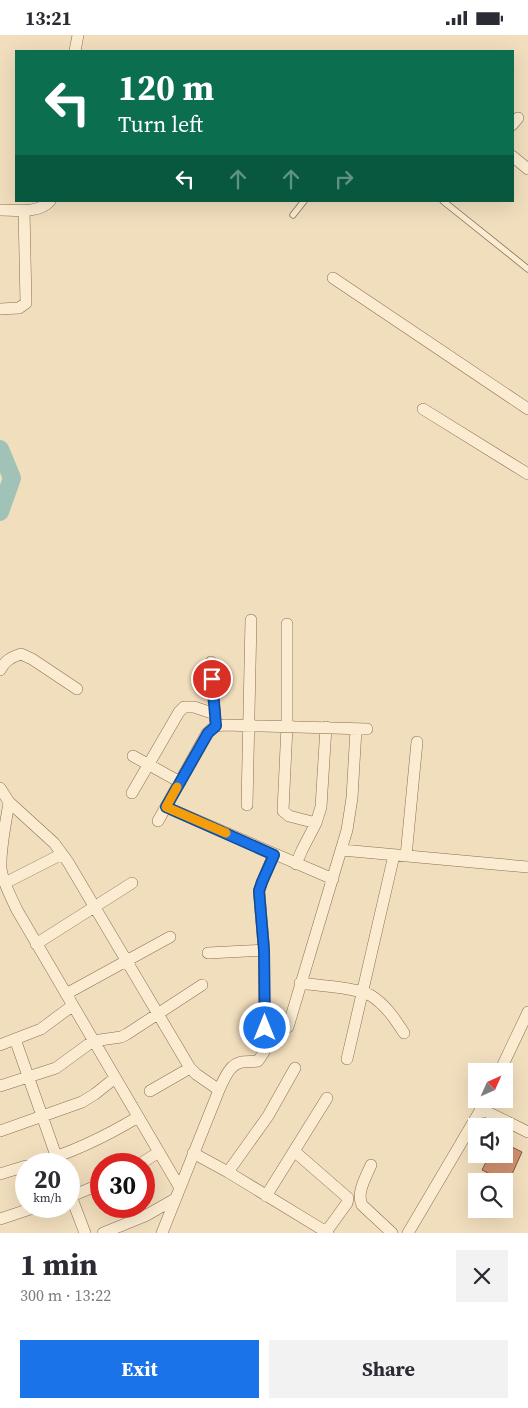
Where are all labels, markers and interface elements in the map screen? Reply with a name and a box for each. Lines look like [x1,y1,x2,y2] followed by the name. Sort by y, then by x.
[25,5,72,31] text: 13:21
[118,64,214,112] text: 120 m
[35,70,100,135] icon: left
[118,109,203,139] text: Turn left
[171,165,199,193] icon: left
[224,165,252,193] icon: ahead
[277,165,305,193] icon: ahead
[330,165,358,193] icon: right
[191,658,233,700] pin
[198,665,226,693] icon: arrive
[238,1001,290,1053] position arrow
[468,1063,512,1107] north arrow
[468,1063,513,1218] map controls
[468,1118,513,1163] button: sound
[90,1153,155,1218] speed limit sign: 30
[34,1162,61,1196] text: 20
[468,1173,513,1218] button: search
[33,1190,62,1206] text: km/h
[20,1244,98,1285] text: 1 min
[456,1250,508,1302] button: close
[20,1284,111,1306] text: 300 m · 13:22
[20,1340,259,1398] button: Exit
[269,1340,508,1398] button: Share

